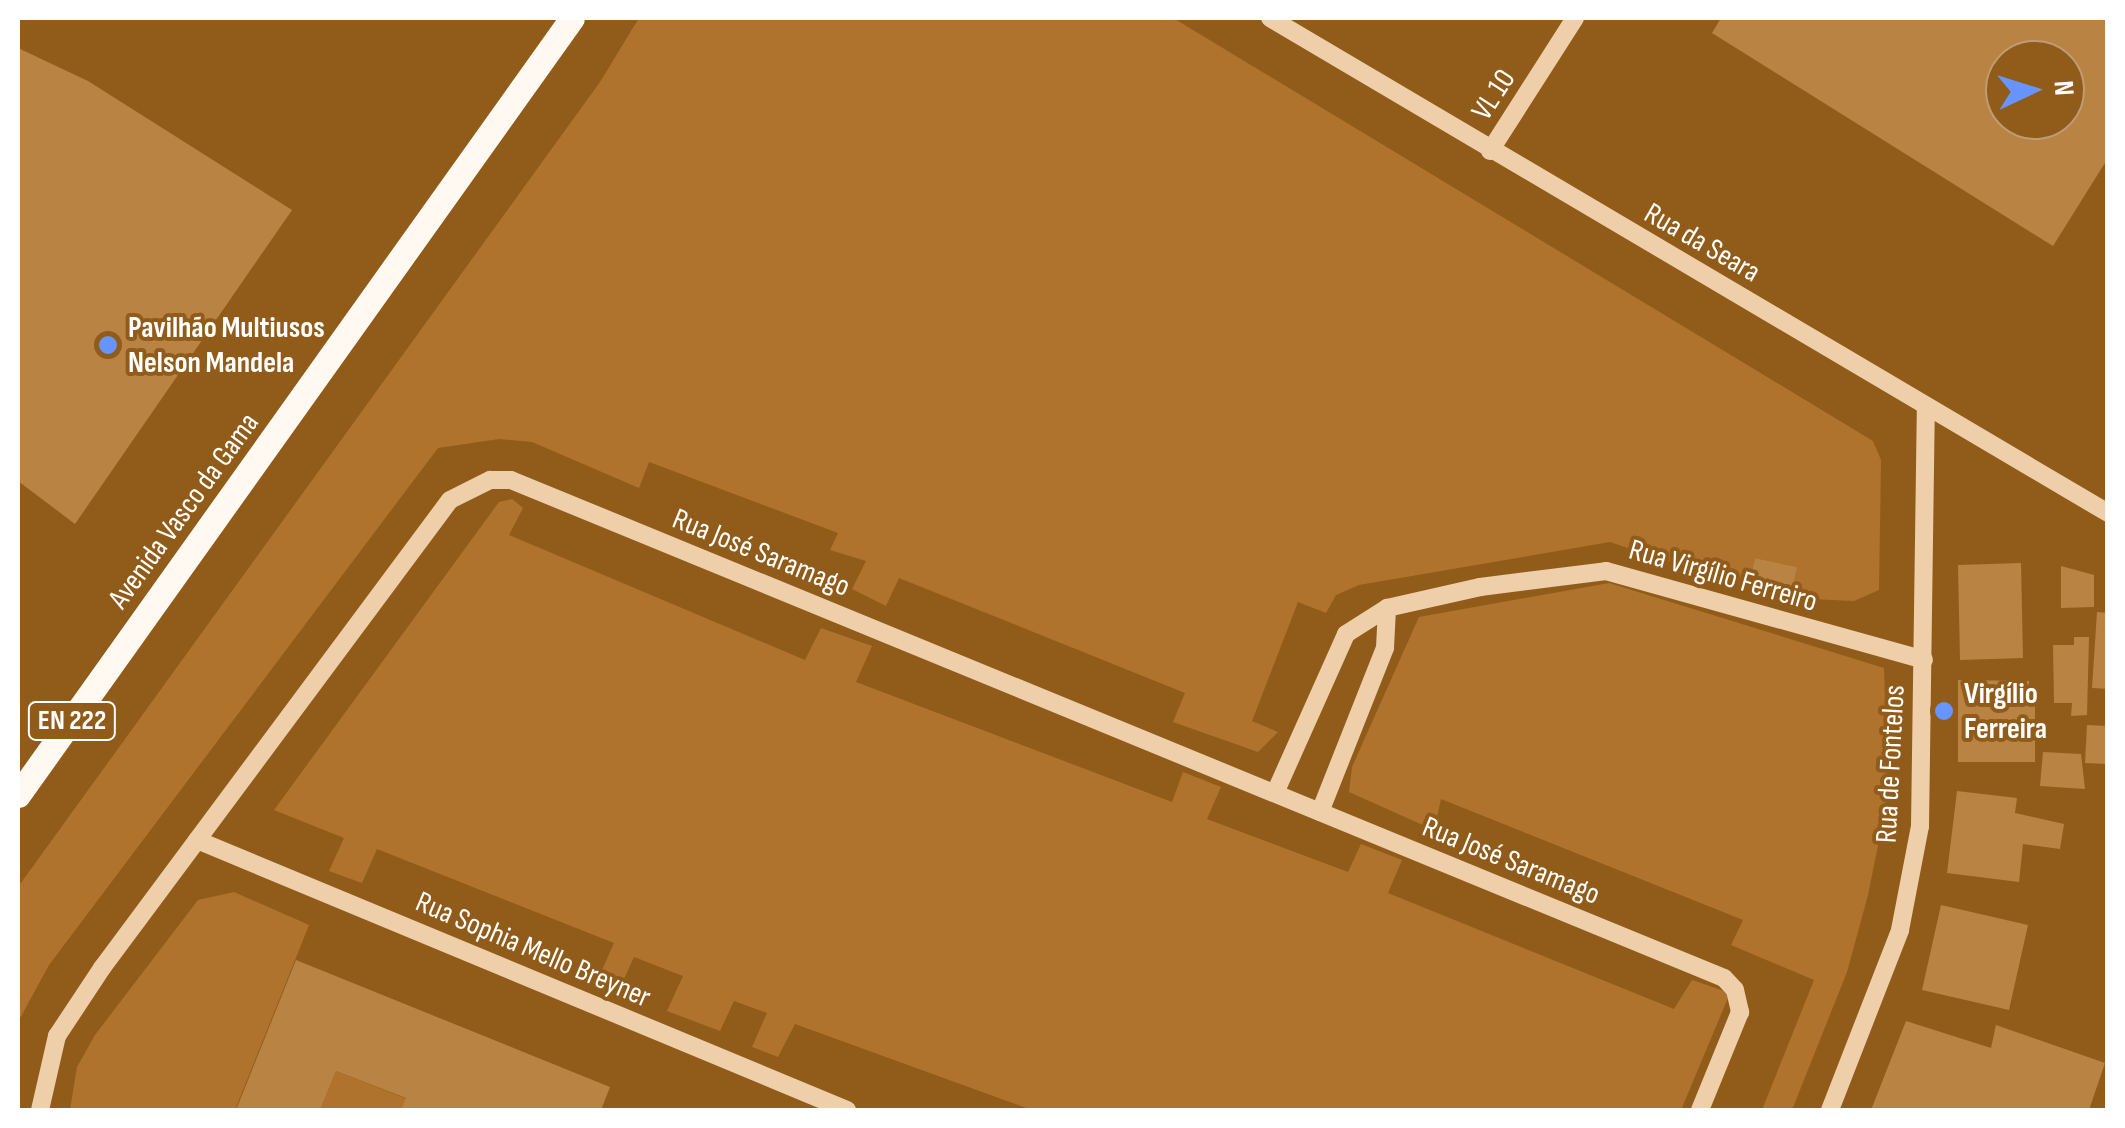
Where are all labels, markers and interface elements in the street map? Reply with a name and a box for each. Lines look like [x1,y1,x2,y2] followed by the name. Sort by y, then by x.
[1985,40,2085,140] north arrow
[1464,63,1524,127] street label: VL 10
[2046,79,2080,97] text: N
[1638,195,1766,291] street label: Rua da Seara
[128,310,325,380] place label: Pavilhão Multiusos Nelson Mandela
[97,334,119,356] marker: Pavilhão Multiusos Nelson Mandela
[101,406,267,616] street label: Avenida Vasco da Gama
[667,501,855,605] street label: Rua José Saramago
[1625,532,1821,620] street label: Rua Virgílio Ferreiro
[1964,676,2047,746] place label: Virgílio Ferreira
[1869,684,1913,844] street label: Rua de Fontelos
[27,698,117,744] road number: EN 222
[1933,700,1955,722] marker: Virgílio Ferreira
[1417,809,1605,913] street label: Rua José Saramago
[410,884,656,1016] street label: Rua Sophia Mello Breyner

